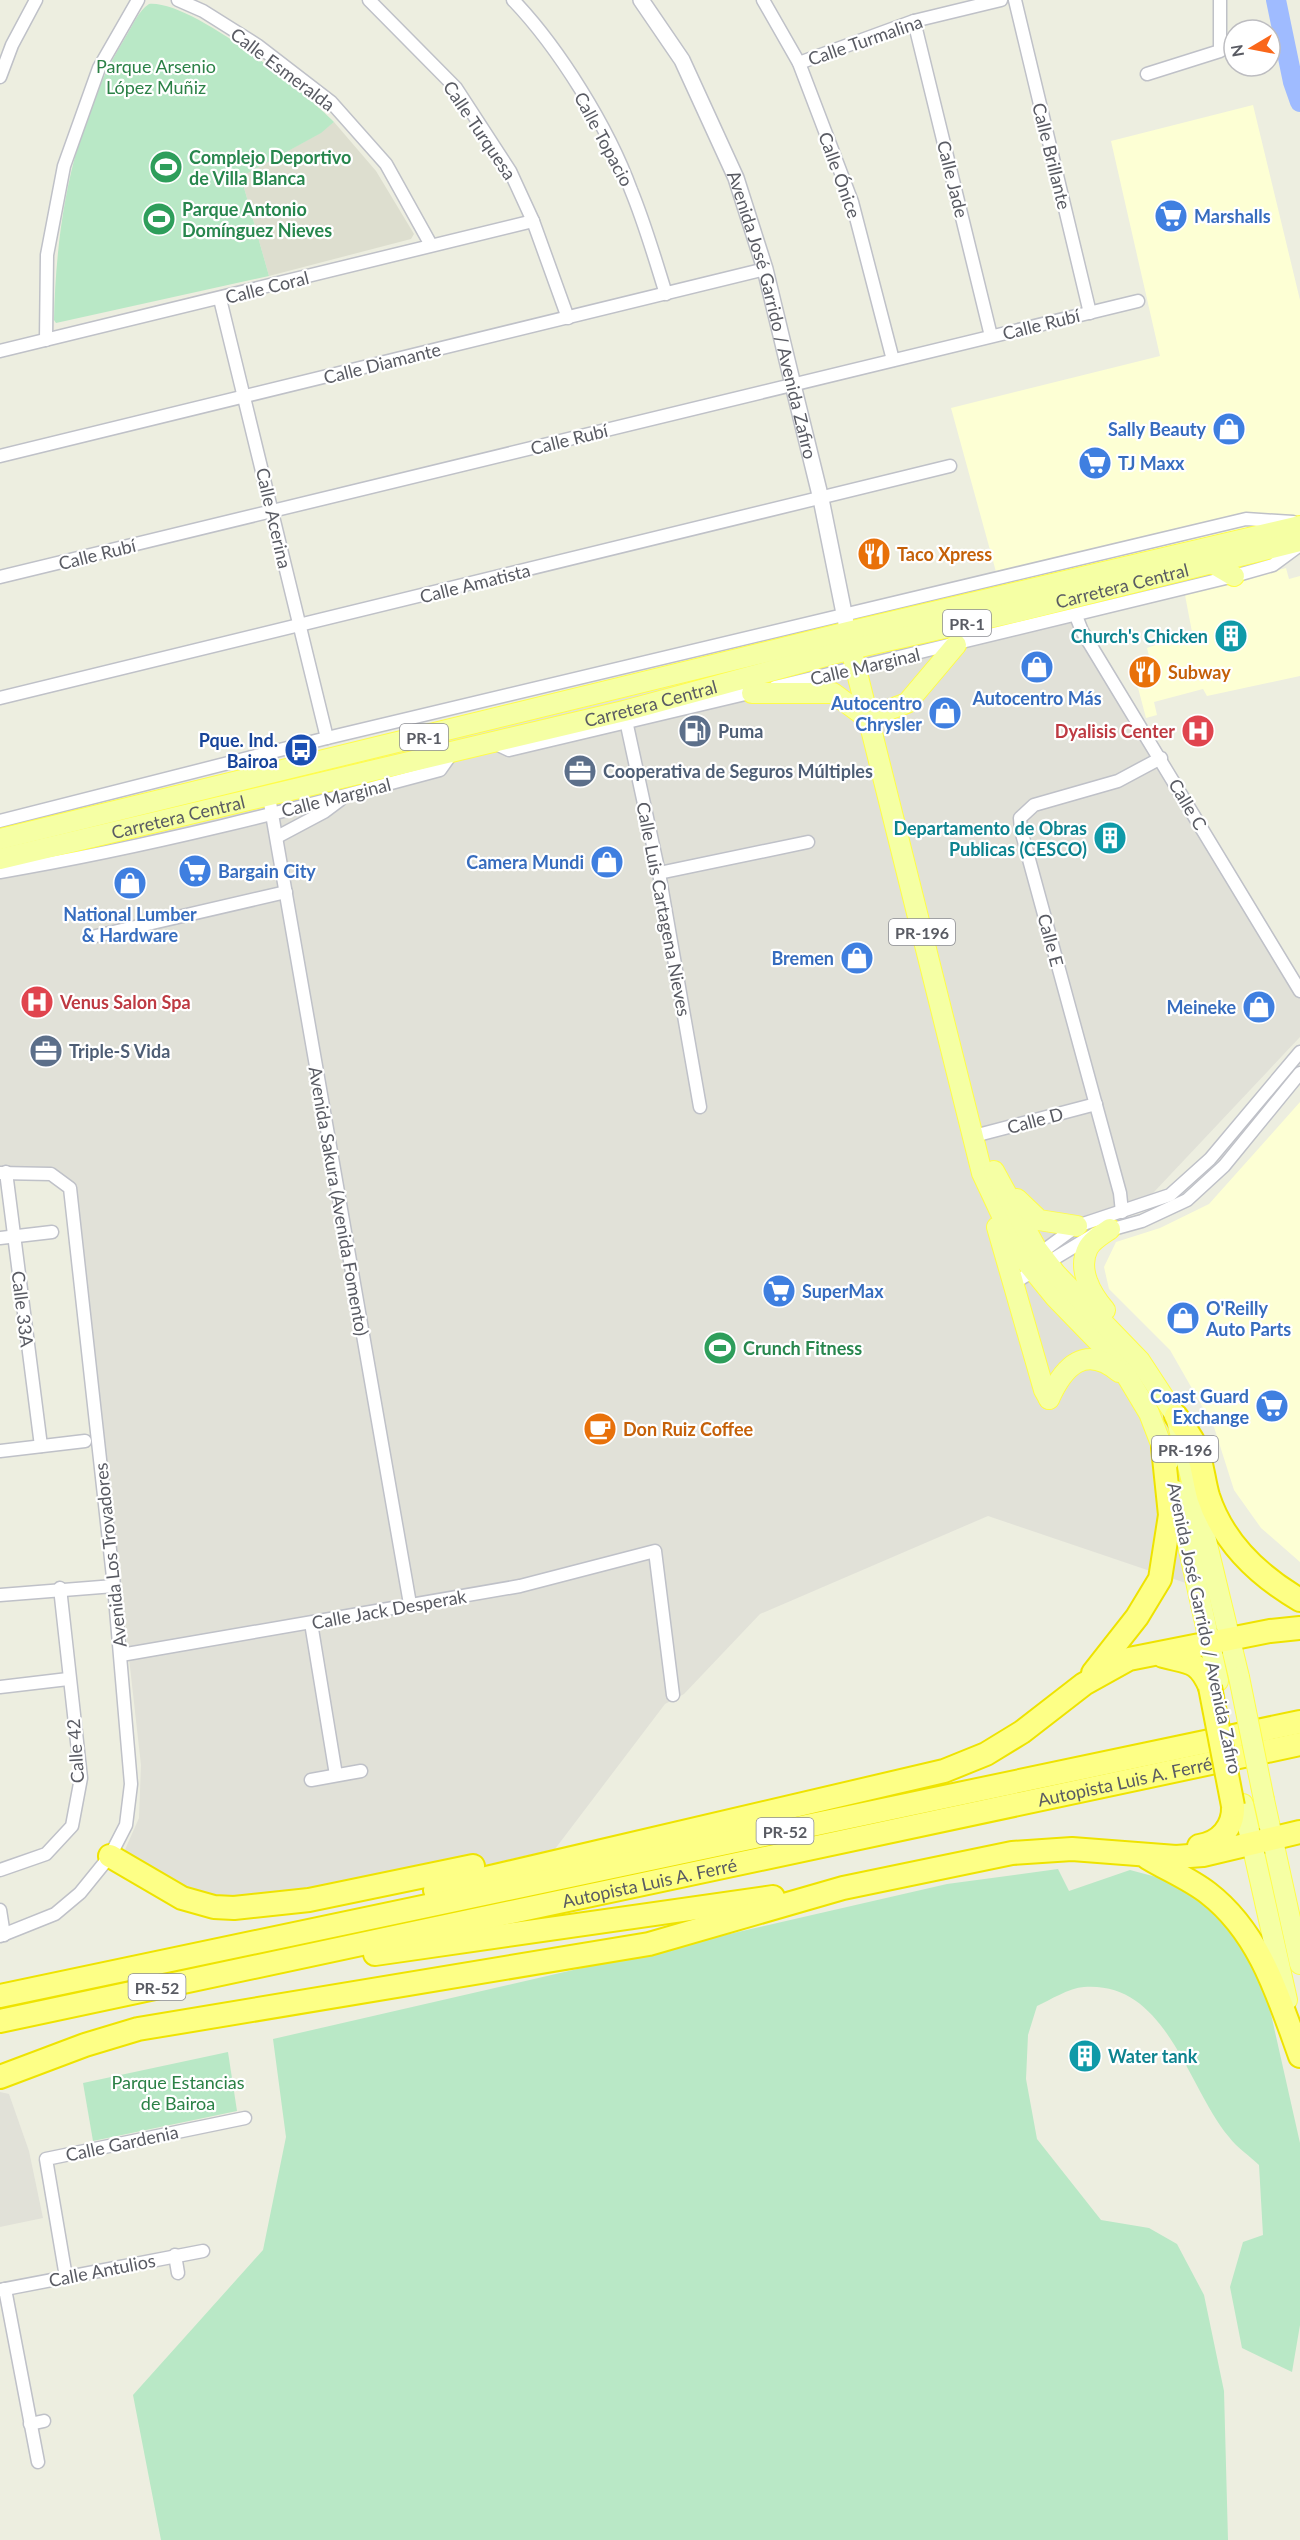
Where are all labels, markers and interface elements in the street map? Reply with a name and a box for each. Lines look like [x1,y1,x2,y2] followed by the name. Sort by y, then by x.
[805,10,925,70] street label: Calle Turmalina
[1222,18,1282,78] north arrow
[227,23,339,115] street label: Calle Esmeralda
[1226,43,1247,58] text: N
[96,55,216,98] park label: Parque Arsenio López Muñiz
[439,76,521,184] street label: Calle Turquesa
[570,88,638,190] street label: Calle Topacio
[1028,100,1076,212] street label: Calle Brillante
[814,129,866,221] street label: Calle Ónice
[933,138,973,220] street label: Calle Jade
[189,146,351,189] place label: Complejo Deportivo de Villa Blanca
[148,149,184,185] sports icon: Complejo Deportivo de Villa Blanca
[723,167,822,461] street label: Avenida José Garrido / Avenida Zafiro
[182,198,332,241] place label: Parque Antonio Domínguez Nieves
[1153,198,1189,234] supermarket icon: Marshalls
[141,201,177,237] sports icon: Parque Antonio Domínguez Nieves
[1194,205,1271,227] place label: Marshalls
[223,266,311,308] street label: Calle Coral
[1000,304,1083,344] street label: Calle Rubí
[321,338,443,388] street label: Calle Diamante
[1211,411,1247,447] shop icon: Sally Beauty
[1108,418,1207,440] place label: Sally Beauty
[528,419,611,459] street label: Calle Rubí
[1077,445,1113,481] supermarket icon: TJ Maxx
[1118,452,1185,474] place label: TJ Maxx
[252,465,296,571] street label: Calle Acerina
[56,534,139,574] street label: Calle Rubí
[856,536,892,572] restaurant icon: Taco Xpress
[897,543,992,565] place label: Taco Xpress
[1053,558,1191,613] street label: Carretera Central
[417,559,533,607] street label: Calle Amatista
[943,610,991,636] road number: PR-1
[1213,618,1249,654] building icon: Church's Chicken
[1071,625,1208,647] place label: Church's Chicken
[808,643,922,689] street label: Calle Marginal
[1019,649,1055,685] shop icon: Autocentro Más
[1127,654,1163,690] restaurant icon: Subway
[1168,661,1231,683] place label: Subway
[582,675,719,731] street label: Carretera Central
[971,687,1102,709] place label: Autocentro Más
[830,692,922,735] place label: Autocentro Chrysler
[927,695,963,731] shop icon: Autocentro Chrysler
[677,713,713,749] fuel station icon: Puma
[1180,713,1216,749] hospital icon: Dyalisis Center
[718,720,763,742] place label: Puma
[1055,720,1175,742] place label: Dyalisis Center
[400,724,448,750] road number: PR-1
[199,729,278,772] place label: Pque. Ind. Bairoa
[283,732,319,768] bus stop icon: Pque. Ind. Bairoa
[562,753,598,789] office icon: Cooperativa de Seguros Múltiples
[603,760,873,782] place label: Cooperativa de Seguros Múltiples
[279,773,393,821] street label: Calle Marginal
[1164,775,1212,833] street label: Calle C
[109,790,247,843] street label: Carretera Central
[632,800,696,1018] street label: Calle Luis Cartagena Nieves
[893,817,1087,860] place label: Departamento de Obras Publicas (CESCO)
[1092,820,1128,856] building icon: Departamento de Obras Publicas (CESCO)
[589,844,625,880] shop icon: Camera Mundi
[466,851,584,873] place label: Camera Mundi
[177,853,213,889] supermarket icon: Bargain City
[218,860,316,882] place label: Bargain City
[112,865,148,901] shop icon: National Lumber & Hardware
[63,903,197,946] place label: National Lumber & Hardware
[1033,911,1069,969] street label: Calle E
[889,919,955,945] road number: PR-196
[839,940,875,976] shop icon: Bremen
[771,947,834,969] place label: Bremen
[19,984,55,1020] hospital icon: Venus Salon Spa
[1241,989,1277,1025] shop icon: Meineke
[59,991,191,1013] place label: Venus Salon Spa
[1167,996,1236,1018] place label: Meineke
[28,1033,64,1069] office icon: Triple-S Vida
[69,1040,170,1062] place label: Triple-S Vida
[304,1065,374,1337] street label: Avenida Sakura (Avenida Fomento)
[1004,1102,1066,1138] street label: Calle D
[7,1270,39,1349] street label: Calle 33A
[761,1273,797,1309] supermarket icon: SuperMax
[802,1280,884,1302] place label: SuperMax
[1205,1297,1291,1340] place label: O'Reilly Auto Parts
[1165,1300,1201,1336] shop icon: O'Reilly Auto Parts
[702,1330,738,1366] sports icon: Crunch Fitness
[743,1337,862,1359] place label: Crunch Fitness
[1150,1385,1249,1428] place label: Coast Guard Exchange
[1254,1388,1290,1424] supermarket icon: Coast Guard Exchange
[582,1411,618,1447] cafe icon: Don Ruiz Coffee
[623,1418,754,1440] place label: Don Ruiz Coffee
[1152,1436,1218,1462] road number: PR-196
[89,1462,131,1648] street label: Avenida Los Trovadores
[1163,1480,1247,1776] street label: Avenida José Garrido / Avenida Zafiro
[310,1584,469,1633] street label: Calle Jack Desperak
[62,1718,88,1784] street label: Calle 42
[1035,1752,1214,1811] street label: Autopista Luis A. Ferré
[756,1818,814,1844] road number: PR-52
[560,1853,739,1912] street label: Autopista Luis A. Ferré
[128,1974,186,2000] road number: PR-52
[1067,2038,1103,2074] building icon: Water tank
[1108,2045,1198,2067] place label: Water tank
[111,2071,245,2114] park label: Parque Estancias de Bairoa
[64,2120,180,2166] street label: Calle Gardenia
[47,2249,157,2291] street label: Calle Antulios

